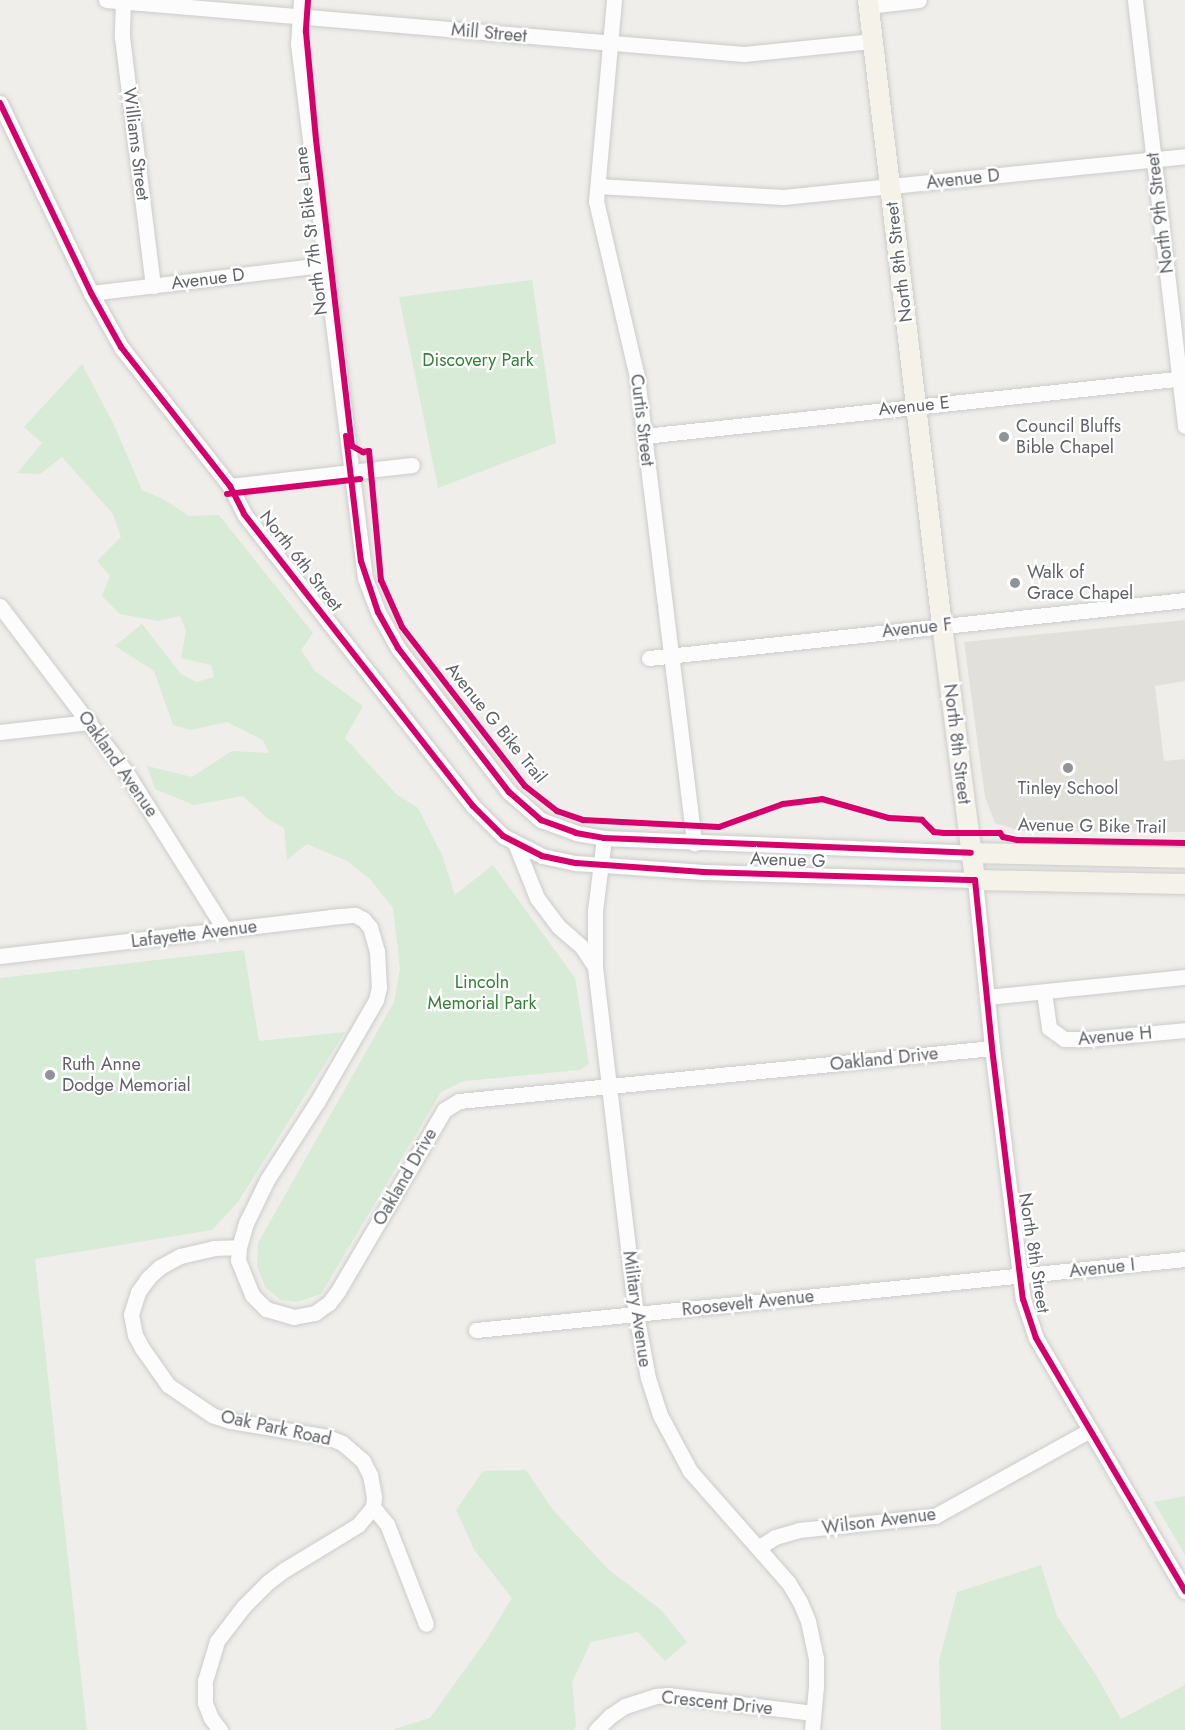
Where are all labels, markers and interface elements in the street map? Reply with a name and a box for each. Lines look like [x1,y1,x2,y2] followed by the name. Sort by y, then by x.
[450,19,528,47] street label: Mill Street
[118,86,154,202] street label: Williams Street
[290,145,332,317] street label: North 7th St Bike Lane
[1142,151,1178,275] street label: North 9th Street
[925,164,1001,194] street label: Avenue D
[881,201,917,323] street label: North 8th Street
[170,264,246,294] street label: Avenue D
[422,349,534,371] park label: Discovery Park
[626,373,658,467] street label: Curtis Street
[877,392,951,420] street label: Avenue E
[1016,416,1121,458] place label: Council Bluffs Bible Chapel
[997,430,1011,444] marker: Council Bluffs Bible Chapel
[255,506,347,616] street label: North 6th Street
[1027,562,1133,604] place label: Walk of Grace Chapel
[1008,576,1022,590] marker: Walk of Grace Chapel
[881,614,953,642] street label: Avenue F
[441,659,551,787] street label: Avenue G Bike Trail
[939,683,975,805] street label: North 8th Street
[73,707,163,821] street label: Oakland Avenue
[1061,761,1075,775] marker: Tinley School
[1018,777,1118,799] place label: Tinley School
[1018,814,1166,838] street label: Avenue G Bike Trail
[750,848,826,872] street label: Avenue G
[130,916,258,952] street label: Lafayette Avenue
[428,972,536,1014] park label: Lincoln Memorial Park
[1077,1022,1153,1050] street label: Avenue H
[829,1043,939,1075] street label: Oakland Drive
[62,1054,191,1096] place label: Ruth Anne Dodge Memorial
[43,1068,57,1082] marker: Ruth Anne Dodge Memorial
[368,1125,442,1229] street label: Oakland Drive
[1014,1192,1054,1314] street label: North 8th Street
[618,1249,656,1369] street label: Military Avenue
[1068,1254,1136,1282] street label: Avenue I
[681,1285,815,1321] street label: Roosevelt Avenue
[219,1406,333,1450] street label: Oak Park Road
[821,1503,937,1539] street label: Wilson Avenue
[660,1686,774,1720] street label: Crescent Drive

